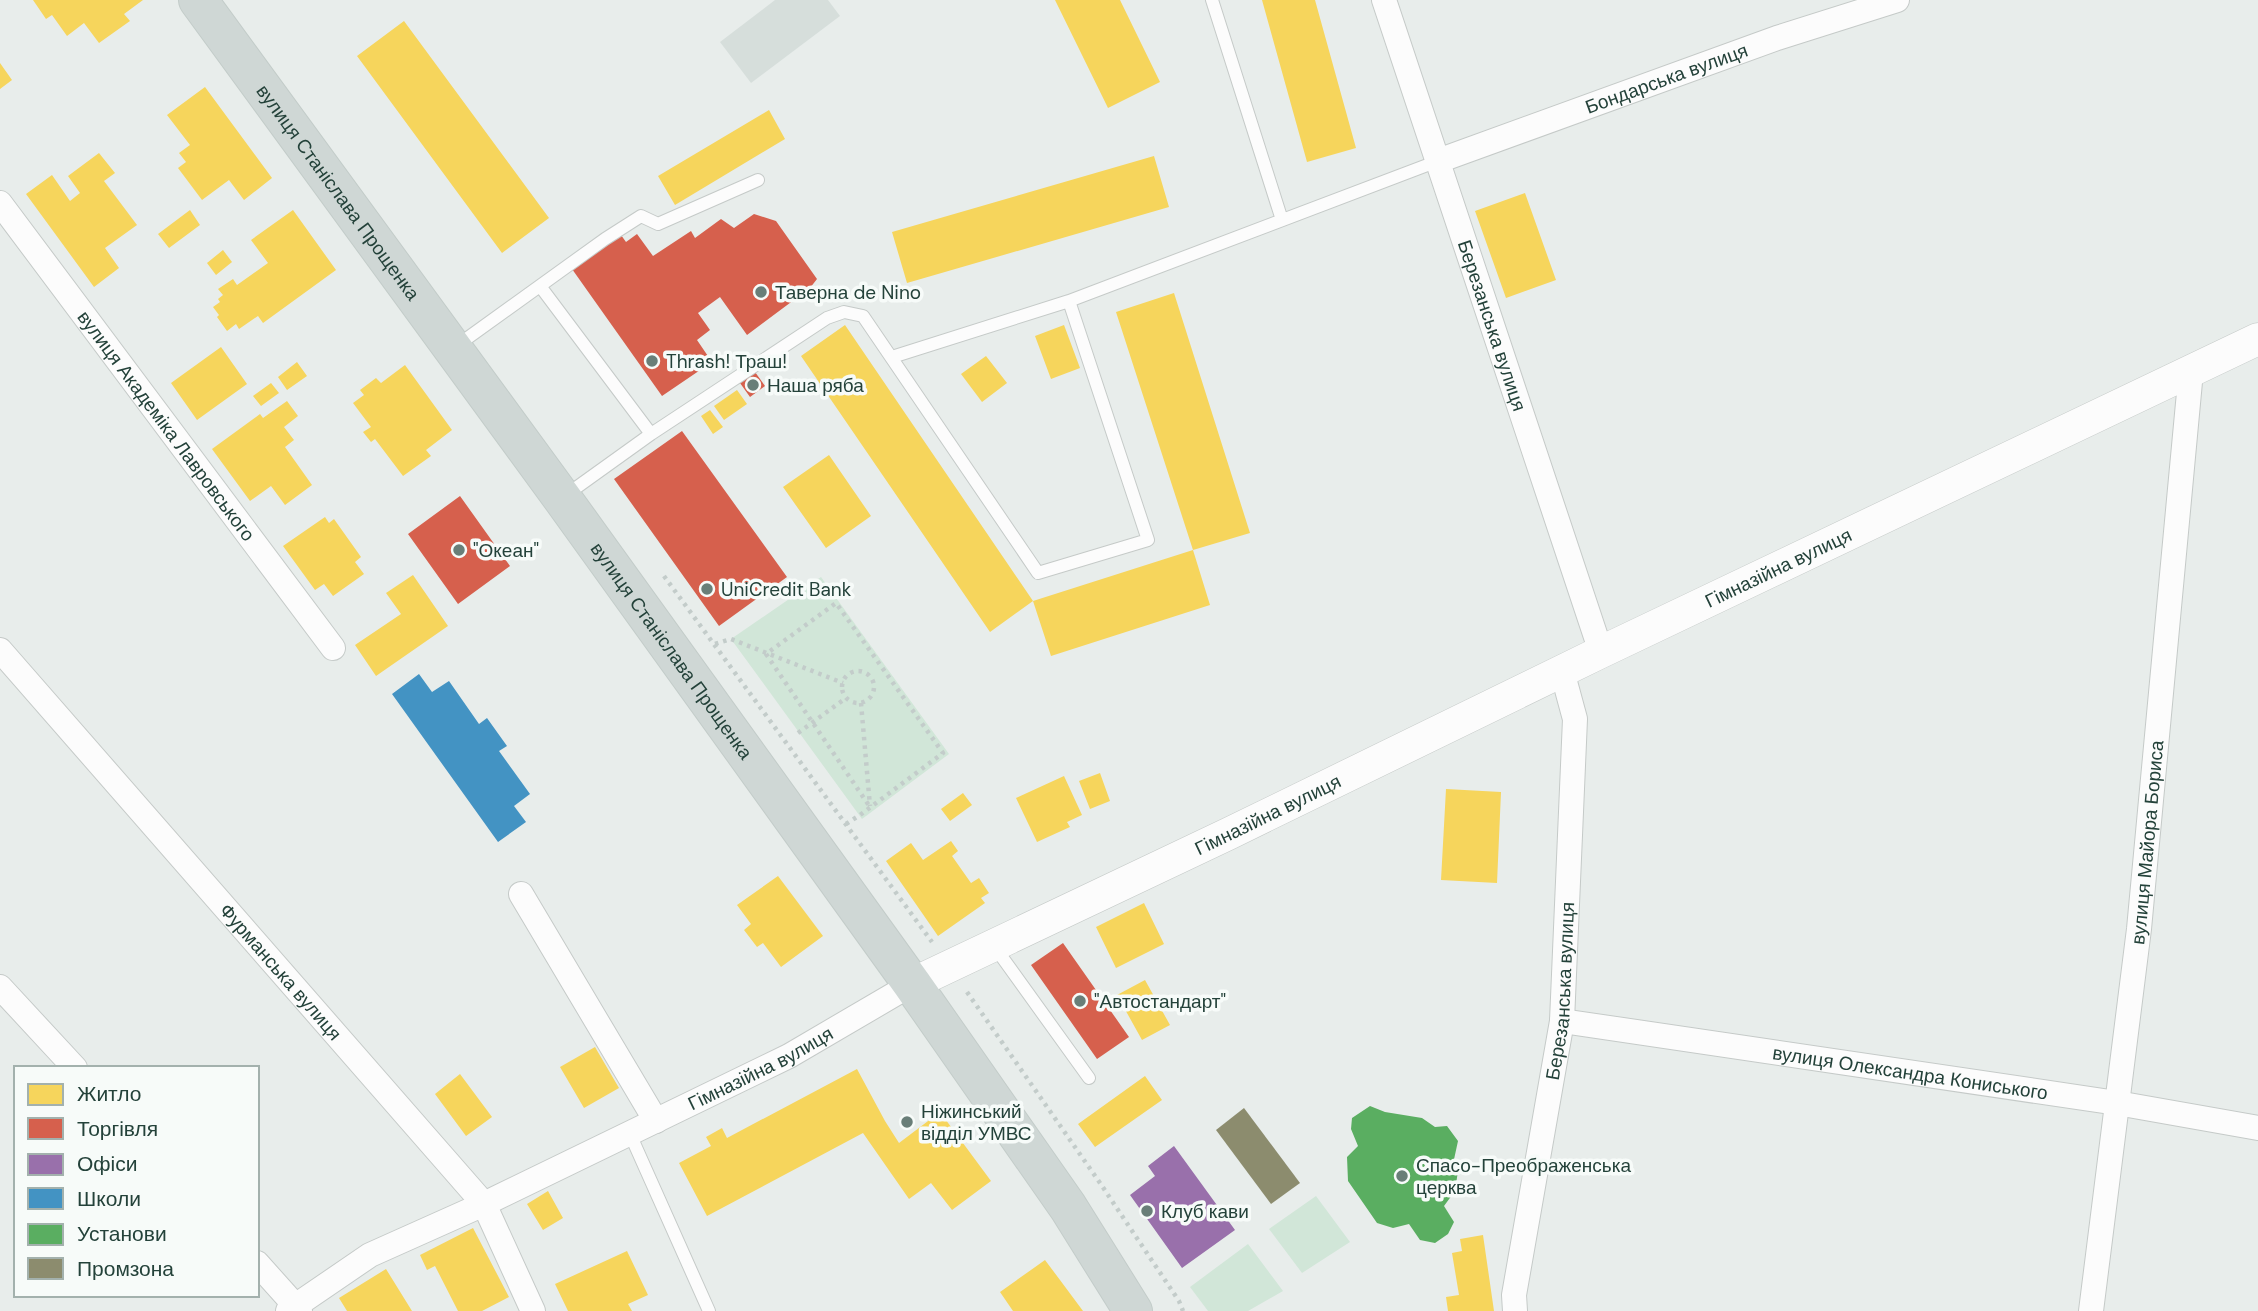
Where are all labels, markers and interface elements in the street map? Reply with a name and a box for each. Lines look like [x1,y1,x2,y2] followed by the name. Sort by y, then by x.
[1582,38,1751,120] street label: Бондарська вулиця
[251,79,426,306] street label: вулиця Станіслава Прощенка
[1452,237,1532,414] street label: Березанська вулиця
[775,280,921,305] place label: Таверна de Nino
[753,284,769,300] marker: Таверна de Nino
[72,306,261,546] street label: вулиця Академіка Лавровського
[666,349,787,374] place label: Thrash! Траш!
[644,353,660,369] marker: Thrash! Траш!
[767,373,864,398] place label: Наша ряба
[745,377,761,393] marker: Наша ряба
[1701,522,1856,614] street label: Гімназійна вулиця
[473,538,539,563] place label: "Океан"
[585,538,758,765] street label: вулиця Станіслава Прощенка
[451,542,467,558] marker: "Океан"
[721,577,852,602] place label: UniCredit Bank
[699,581,715,597] marker: UniCredit Bank
[2125,739,2170,946] street label: вулиця Майора Бориса
[1191,769,1345,861] street label: Гімназійна вулиця
[214,898,347,1046] street label: Фурманська вулиця
[1540,901,1580,1082] street label: Березанська вулиця
[1094,989,1226,1014] place label: "Автостандарт"
[1072,993,1088,1009] marker: "Автостандарт"
[684,1021,838,1116] street label: Гімназійна вулиця
[1771,1040,2049,1106] street label: вулиця Олександра Кониського
[14,1066,259,1297] legend
[77,1080,141,1108] text: Житло
[921,1099,1032,1146] place label: Ніжинський відділ УМВС
[899,1114,915,1130] marker: Ніжинський відділ УМВС
[77,1115,158,1143] text: Торгівля
[77,1150,138,1178] text: Офіси
[1416,1153,1631,1200] place label: Спасо-Преображенська церква
[1394,1168,1410,1184] marker: Спасо-Преображенська церква
[77,1185,141,1213] text: Школи
[1161,1199,1249,1224] place label: Клуб кави
[1139,1203,1155,1219] marker: Клуб кави
[77,1220,167,1248] text: Установи
[77,1255,174,1283] text: Промзона

